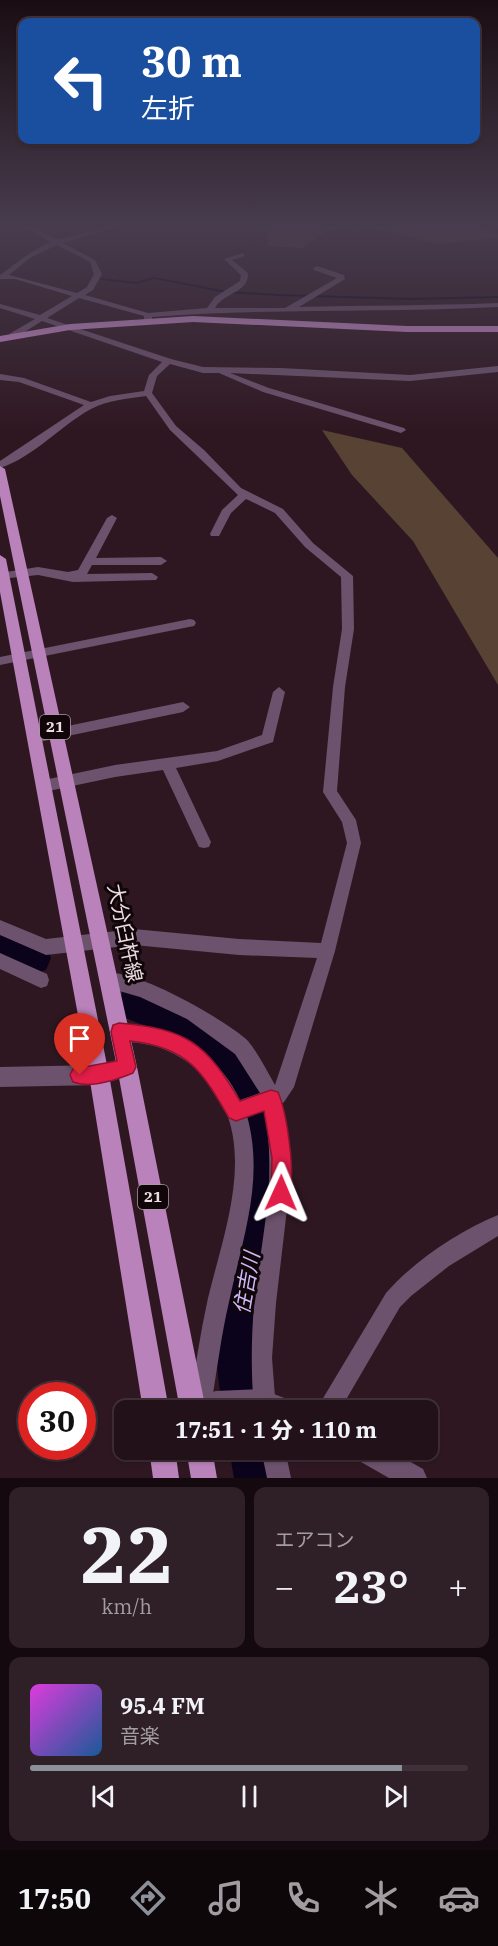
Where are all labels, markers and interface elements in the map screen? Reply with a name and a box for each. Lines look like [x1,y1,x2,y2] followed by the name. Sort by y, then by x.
[141,34,242,89] text: 30 m
[42,42,120,120] icon: left
[141,90,195,125] text: 左折
[40,715,70,739] road number: 21
[102,881,149,985] street label: 大分臼杵線
[54,1013,105,1075] pin
[63,1022,96,1055] icon: arrive
[249,1161,313,1225] position arrow
[138,1185,168,1209] road number: 21
[227,1247,266,1316] water label: 住吉川
[18,1382,96,1460] speed limit sign: 30
[175,1415,377,1444] text: 17:51 · 1 分 · 110 m
[80,1503,174,1604] text: 22
[275,1526,355,1553] text: エアコン
[334,1557,409,1615] text: 23°
[275,1565,294,1608] text: −
[448,1565,468,1608] text: +
[101,1593,152,1620] text: km/h
[120,1691,205,1720] text: 95.4 FM
[120,1722,160,1749] text: 音楽
[87,1780,120,1813] icon: previous
[233,1780,266,1813] icon: pause
[379,1780,412,1813] icon: next
[127,1877,169,1919] icon: directions
[205,1877,247,1919] icon: music
[282,1877,324,1919] icon: phone
[360,1877,402,1919] icon: climate
[438,1877,480,1919] icon: car
[18,1881,91,1916] text: 17:50

